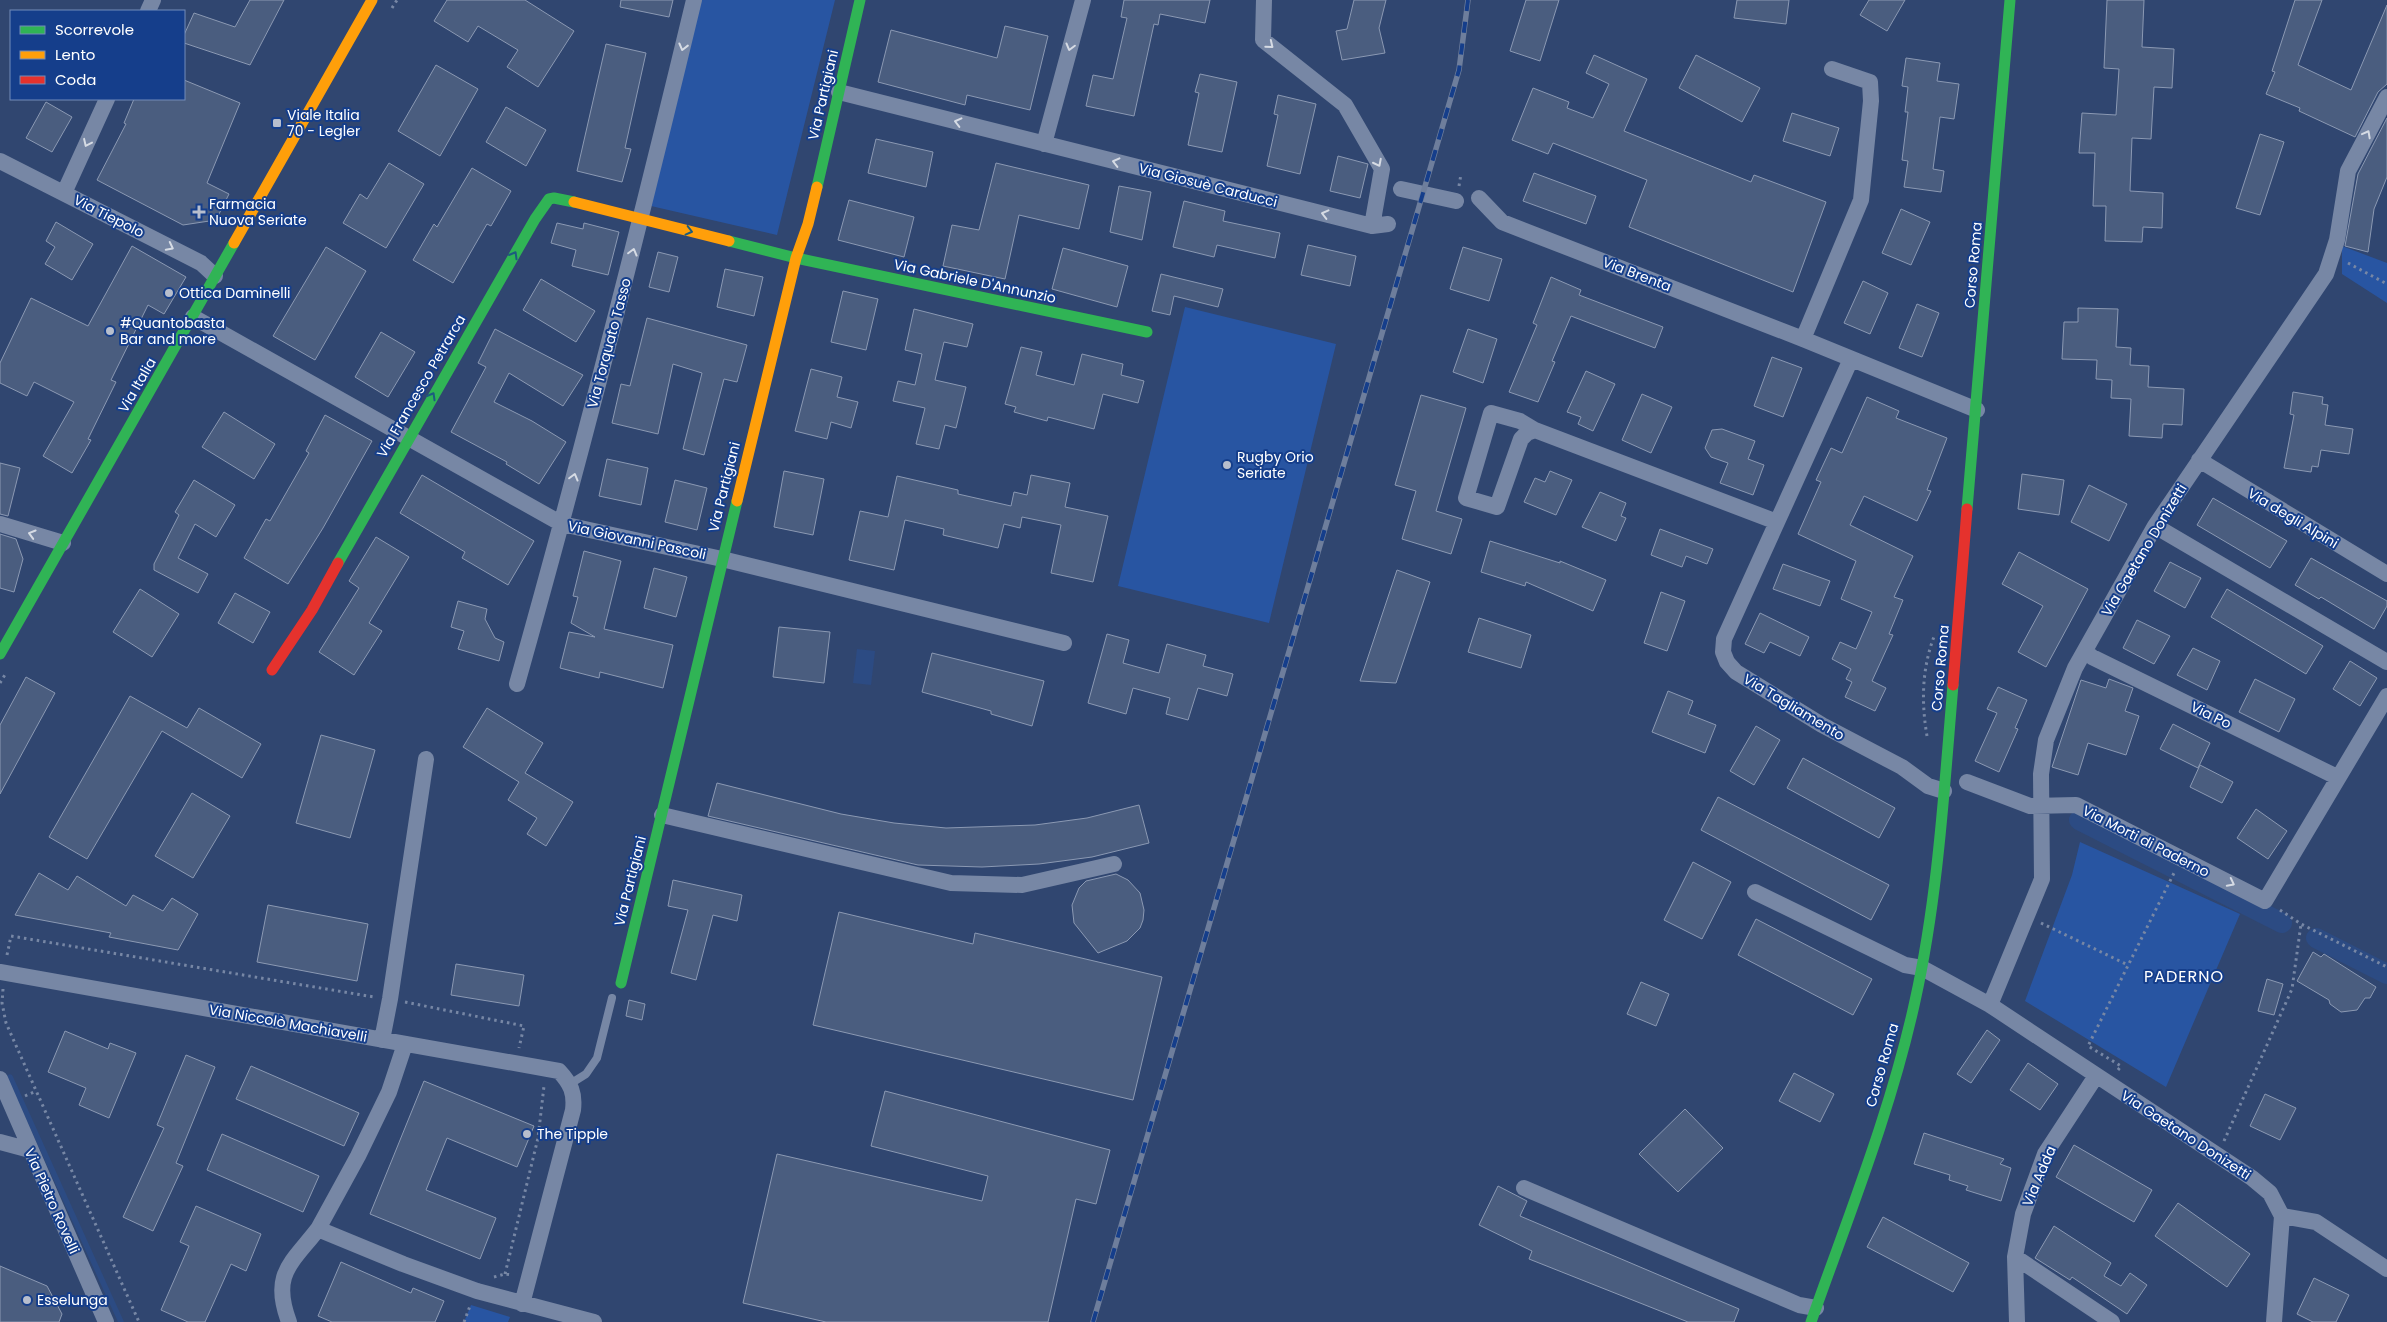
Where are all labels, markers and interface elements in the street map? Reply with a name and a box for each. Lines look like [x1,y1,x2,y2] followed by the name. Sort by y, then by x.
[10,10,185,100] legend
[55,19,134,40] text: Scorrevole
[1264,40,1273,48] one-way arrow
[678,43,689,52] one-way arrow
[1065,43,1076,52] one-way arrow
[55,44,95,65] text: Lento
[803,48,843,142] street label: Via Partigiani
[55,69,96,90] text: Coda
[287,105,360,141] place label: Viale Italia 70 - Legler
[271,117,283,129] marker: Viale Italia 70 - Legler
[954,117,963,128] one-way arrow
[2361,130,2371,139] one-way arrow
[83,138,93,147] one-way arrow
[1112,157,1121,168] one-way arrow
[1136,158,1280,212] street label: Via Giosuè Carducci
[1372,158,1382,167] one-way arrow
[70,190,148,242] street label: Via Tiepolo
[209,194,307,230] place label: Farmacia Nuova Seriate
[193,206,205,218] marker: Farmacia Nuova Seriate
[1321,210,1329,220] one-way arrow
[1959,221,1987,309] street label: Corso Roma
[684,225,693,236] one-way arrow
[165,241,174,251] one-way arrow
[627,248,638,256] one-way arrow
[507,251,517,260] one-way arrow
[1600,252,1674,296] street label: Via Brenta
[892,254,1058,308] street label: Via Gabriele D'Annunzio
[582,276,636,410] street label: Via Torquato Tasso
[179,283,291,303] place label: Ottica Daminelli
[163,287,175,299] marker: Ottica Daminelli
[372,311,470,461] street label: Via Francesco Petrarca
[120,313,225,349] place label: #Quantobasta Bar and more
[104,325,116,337] marker: #Quantobasta Bar and more
[113,354,161,416] street label: Via Italia
[426,392,436,401] one-way arrow
[703,440,745,534] street label: Via Partigiani
[1237,447,1314,483] place label: Rugby Orio Seriate
[1221,459,1233,471] marker: Rugby Orio Seriate
[568,473,579,481] one-way arrow
[2096,480,2192,620] street label: Via Gaetano Donizetti
[2244,483,2342,553] street label: Via degli Alpini
[566,516,708,564] street label: Via Giovanni Pascoli
[28,529,36,539] one-way arrow
[1926,624,1954,712] street label: Corso Roma
[1740,669,1848,745] street label: Via Tagliamento
[2187,697,2235,733] street label: Via Po
[2079,800,2213,882] street label: Via Morti di Paderno
[609,834,651,928] street label: Via Partigiani
[2225,877,2234,887] one-way arrow
[2144,965,2224,988] district label: PADERNO
[207,999,369,1047] street label: Via Niccolò Machiavelli
[1860,1021,1904,1109] street label: Corso Roma
[2117,1085,2255,1185] street label: Via Gaetano Donizetti
[537,1124,608,1144] place label: The Tipple
[521,1128,533,1140] marker: The Tipple
[2017,1143,2061,1209] street label: Via Adda
[20,1145,84,1257] street label: Via Pietro Rovelli
[37,1290,108,1310] place label: Esselunga
[21,1294,33,1306] marker: Esselunga

